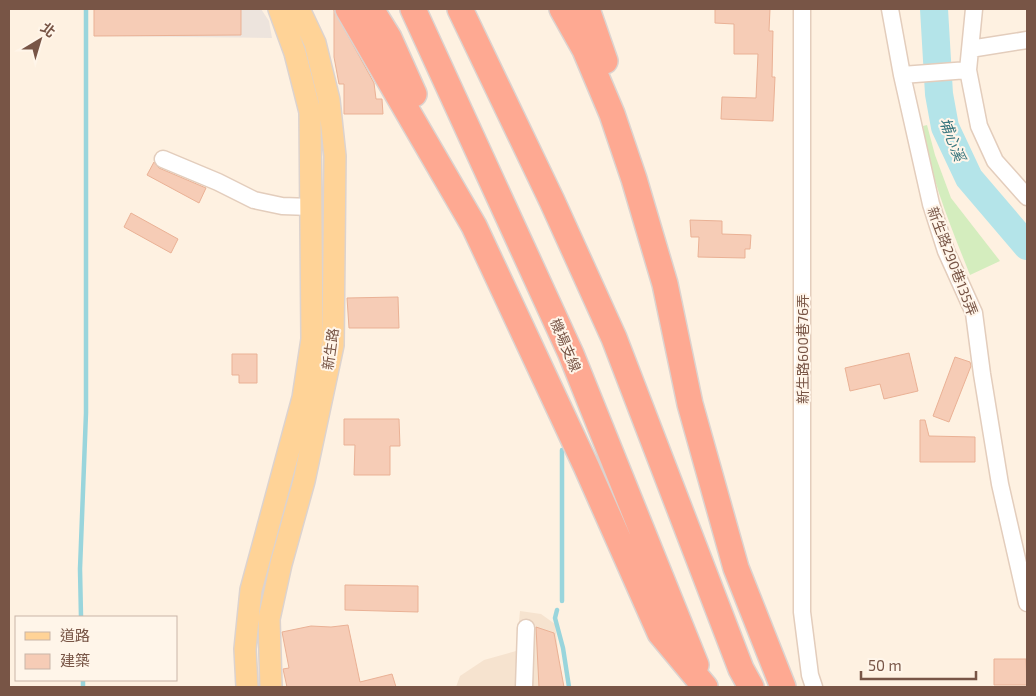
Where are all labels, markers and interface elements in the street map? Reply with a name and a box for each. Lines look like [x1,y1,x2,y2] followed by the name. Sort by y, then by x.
[15,15,65,65] north arrow
[38,18,59,40] text: 北
[937,115,970,165] water label: 埔心溪
[924,204,982,318] street label: 新生路290巷135弄
[794,294,811,404] street label: 新生路600巷76弄
[547,316,585,374] street label: 機場支線
[319,327,341,371] street label: 新生路
[15,616,178,681] legend
[60,626,90,644] text: 道路
[861,648,976,680] scale bar
[60,651,90,669] text: 建築
[868,656,902,674] text: 50 m

